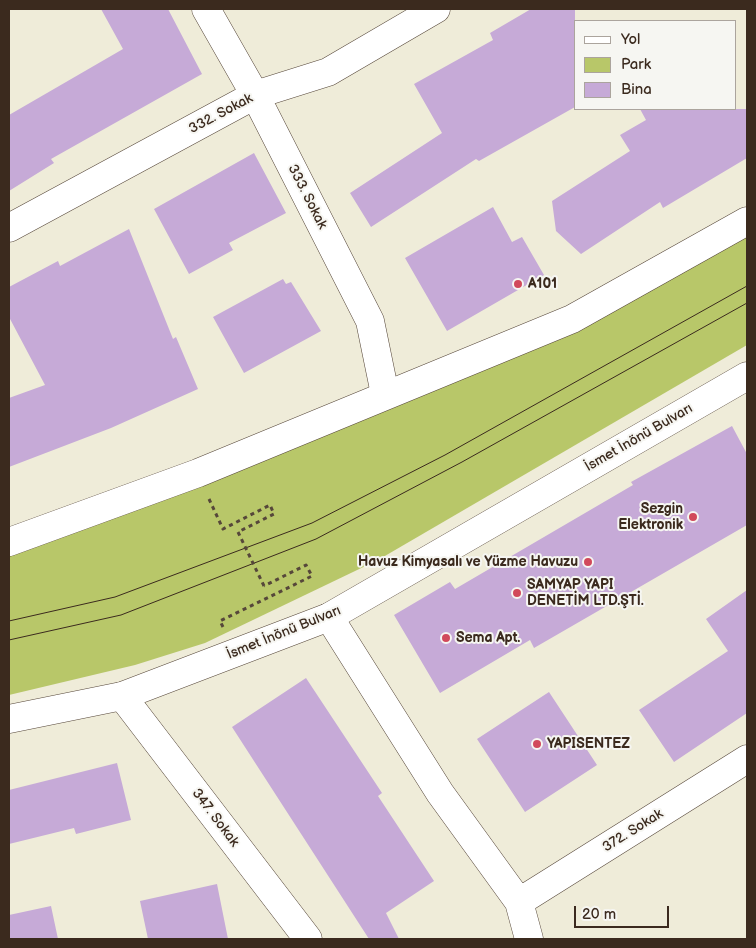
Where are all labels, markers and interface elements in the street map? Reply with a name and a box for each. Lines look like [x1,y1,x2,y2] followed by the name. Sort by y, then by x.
[574,20,736,110] legend
[621,30,640,49] text: Yol
[621,55,651,74] text: Park
[621,80,652,99] text: Bina
[186,90,256,138] street label: 332. Sokak
[284,162,330,232] street label: 333. Sokak
[528,276,557,292] place label: A101
[512,278,524,290] marker: A101
[582,400,696,476] street label: İsmet İnönü Bulvarı
[618,501,683,534] place label: Sezgin Elektronik
[687,511,699,523] marker: Sezgin Elektronik
[358,554,578,570] place label: Havuz Kimyasalı ve Yüzme Havuzu
[582,556,594,568] marker: Havuz Kimyasalı ve Yüzme Havuzu
[527,577,644,610] place label: SAMYAP YAPI DENETİM LTD.ŞTİ.
[511,587,523,599] marker: SAMYAP YAPI DENETİM LTD.ŞTİ.
[224,602,344,664] street label: İsmet İnönü Bulvarı
[456,630,520,646] place label: Sema Apt.
[440,632,452,644] marker: Sema Apt.
[547,736,630,752] place label: YAPISENTEZ
[531,738,543,750] marker: YAPISENTEZ
[188,786,242,850] street label: 347. Sokak
[600,806,666,856] street label: 372. Sokak
[576,896,671,928] scale bar
[582,905,616,924] text: 20 m

